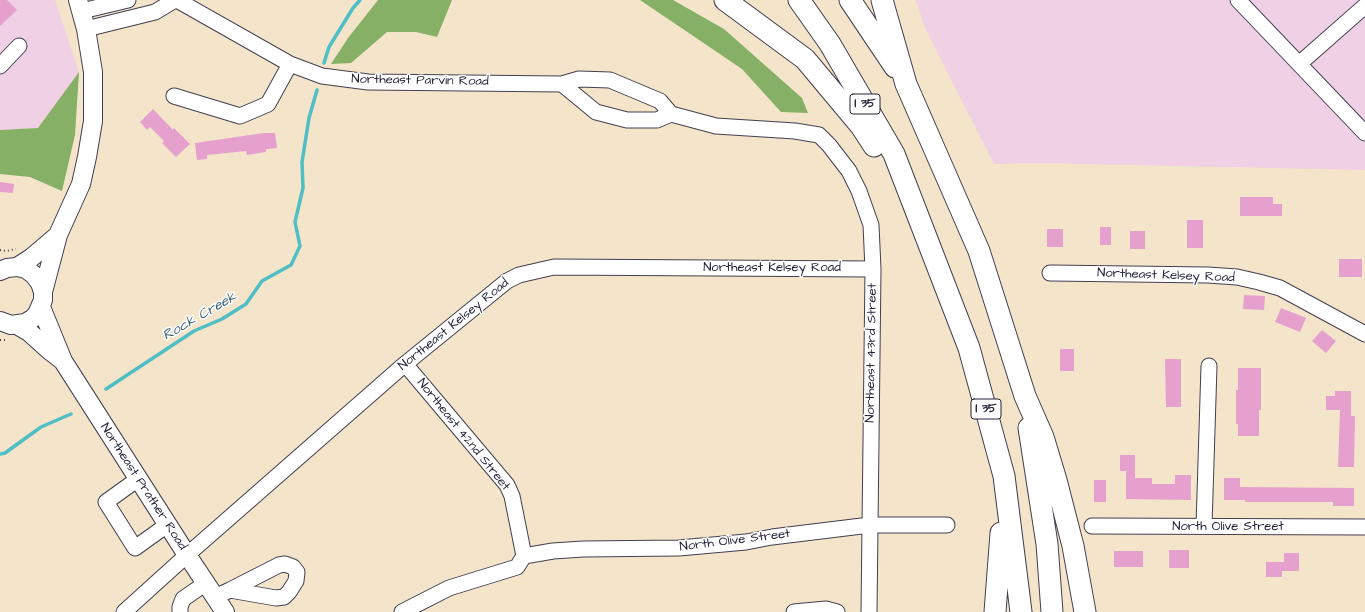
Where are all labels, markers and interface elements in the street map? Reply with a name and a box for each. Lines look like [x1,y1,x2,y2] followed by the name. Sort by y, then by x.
[351,72,489,90] street label: Northeast Parvin Road
[850,94,880,114] road number: I 35
[703,260,841,276] street label: Northeast Kelsey Road
[1097,266,1235,286] street label: Northeast Kelsey Road
[396,276,512,374] street label: Northeast Kelsey Road
[863,283,881,423] street label: Northeast 43rd Street
[160,289,240,345] water label: Rock Creek
[413,376,513,494] street label: Northeast 42nd Street
[971,399,1001,419] road number: I 35
[96,421,190,553] street label: Northeast Prather Road
[1172,519,1284,535] street label: North Olive Street
[679,526,791,556] street label: North Olive Street

